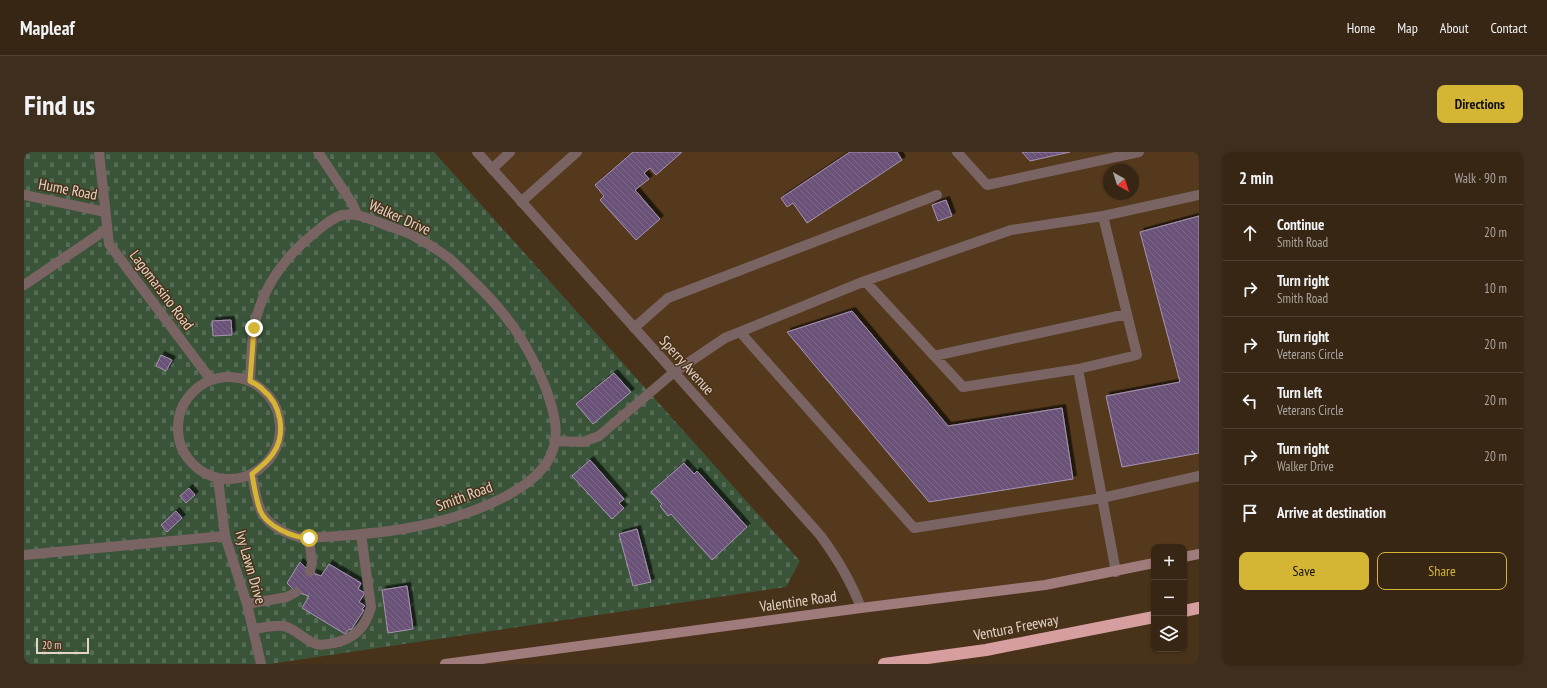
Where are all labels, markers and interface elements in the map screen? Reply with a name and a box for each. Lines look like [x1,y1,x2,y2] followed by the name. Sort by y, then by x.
[20,16,75,40] text: Mapleaf
[1347,19,1375,37] text: Home
[1397,19,1418,37] text: Map
[1440,19,1469,37] text: About
[1491,19,1527,37] text: Contact
[1437,85,1523,123] button: Directions
[24,86,95,123] text: Find us
[1103,164,1139,200] north arrow
[1239,167,1273,189] text: 2 min
[1455,170,1507,187] text: Walk · 90 m
[37,174,99,204] street label: Hume Road
[366,195,434,239] street label: Walker Drive
[1277,215,1324,234] text: Continue
[1239,222,1261,244] icon: ahead
[1484,224,1507,241] text: 20 m
[1277,234,1328,251] text: Smith Road
[126,246,198,334] street label: Lagomarsino Road
[1277,271,1329,290] text: Turn right
[1239,278,1261,300] icon: right
[1484,280,1507,297] text: 10 m
[1277,290,1328,307] text: Smith Road
[245,319,263,337] route end
[1277,327,1329,346] text: Turn right
[655,331,719,399] street label: Sperry Avenue
[1239,334,1261,356] icon: right
[1484,336,1507,353] text: 20 m
[1277,346,1344,363] text: Veterans Circle
[1277,383,1322,402] text: Turn left
[1239,390,1261,412] icon: left
[1484,392,1507,409] text: 20 m
[1277,402,1344,419] text: Veterans Circle
[1277,439,1329,458] text: Turn right
[1239,446,1261,468] icon: right
[1484,448,1507,465] text: 20 m
[1277,458,1334,475] text: Walker Drive
[433,477,495,515] street label: Smith Road
[1239,502,1261,524] icon: arrive
[1277,503,1386,522] text: Arrive at destination
[231,528,271,606] street label: Ivy Lawn Drive
[300,529,318,547] route start
[1151,544,1187,652] map controls
[1151,544,1187,580] button: +
[1239,552,1369,590] button: Save
[1377,552,1507,590] button: Share
[1151,580,1187,616] button: −
[757,586,838,616] street label: Valentine Road
[971,609,1060,645] street label: Ventura Freeway
[1151,616,1187,652] button: layers
[36,636,89,655] scale bar
[42,638,61,652] text: 20 m

